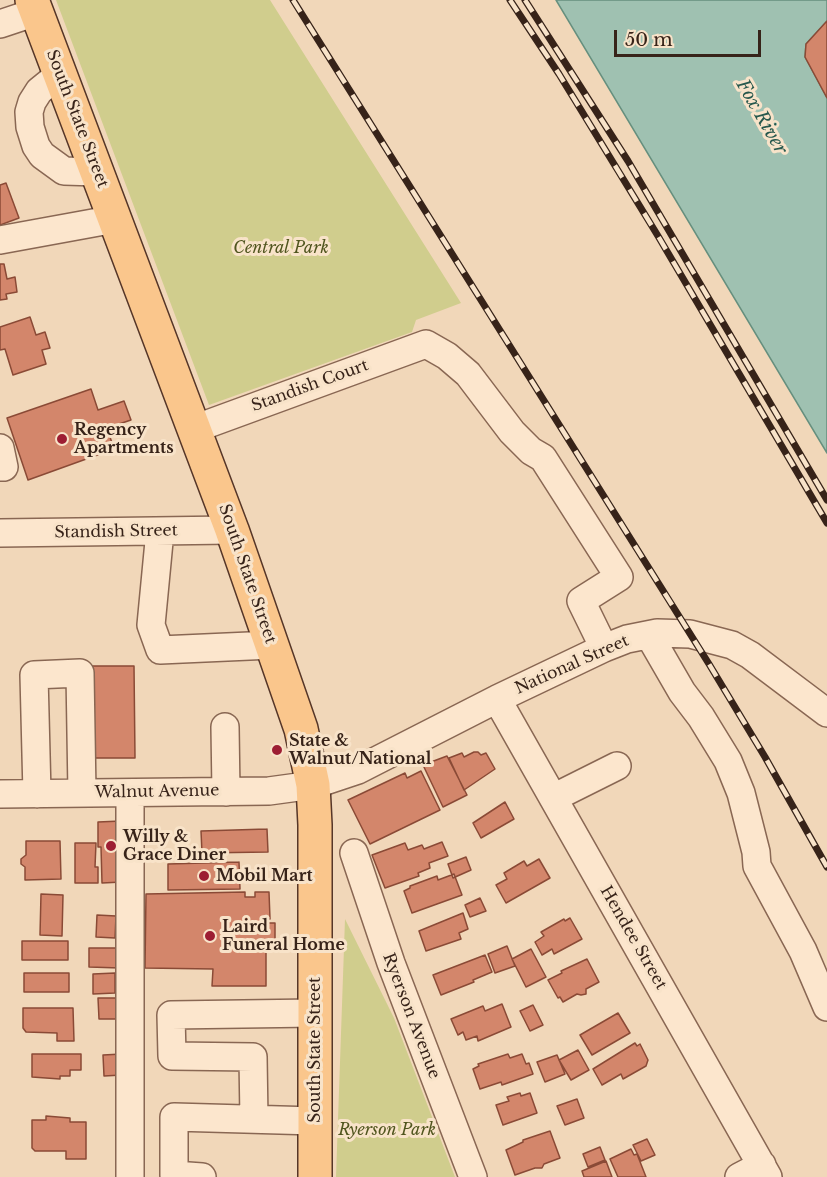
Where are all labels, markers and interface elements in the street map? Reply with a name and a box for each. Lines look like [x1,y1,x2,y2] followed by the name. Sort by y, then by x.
[617,18,764,56] scale bar
[625,29,673,51] text: 50 m
[42,47,112,191] street label: South State Street
[731,76,791,158] water label: Fox River
[233,238,329,258] park label: Central Park
[249,356,371,416] street label: Standish Court
[74,420,174,458] place label: Regency Apartments
[55,432,69,446] marker: Regency Apartments
[214,502,280,646] street label: South State Street
[54,521,178,543] street label: Standish Street
[512,631,632,699] street label: National Street
[289,731,431,769] place label: State & Walnut/National
[270,743,284,757] marker: State & Walnut/National
[94,781,220,803] street label: Walnut Avenue
[123,827,226,865] place label: Willy & Grace Diner
[104,839,118,853] marker: Willy & Grace Diner
[216,866,313,886] place label: Mobil Mart
[197,869,211,883] marker: Mobil Mart
[596,883,670,993] street label: Hendee Street
[222,917,345,955] place label: Laird Funeral Home
[203,929,217,943] marker: Laird Funeral Home
[378,950,444,1082] street label: Ryerson Avenue
[305,977,325,1123] street label: South State Street
[338,1120,436,1140] park label: Ryerson Park

